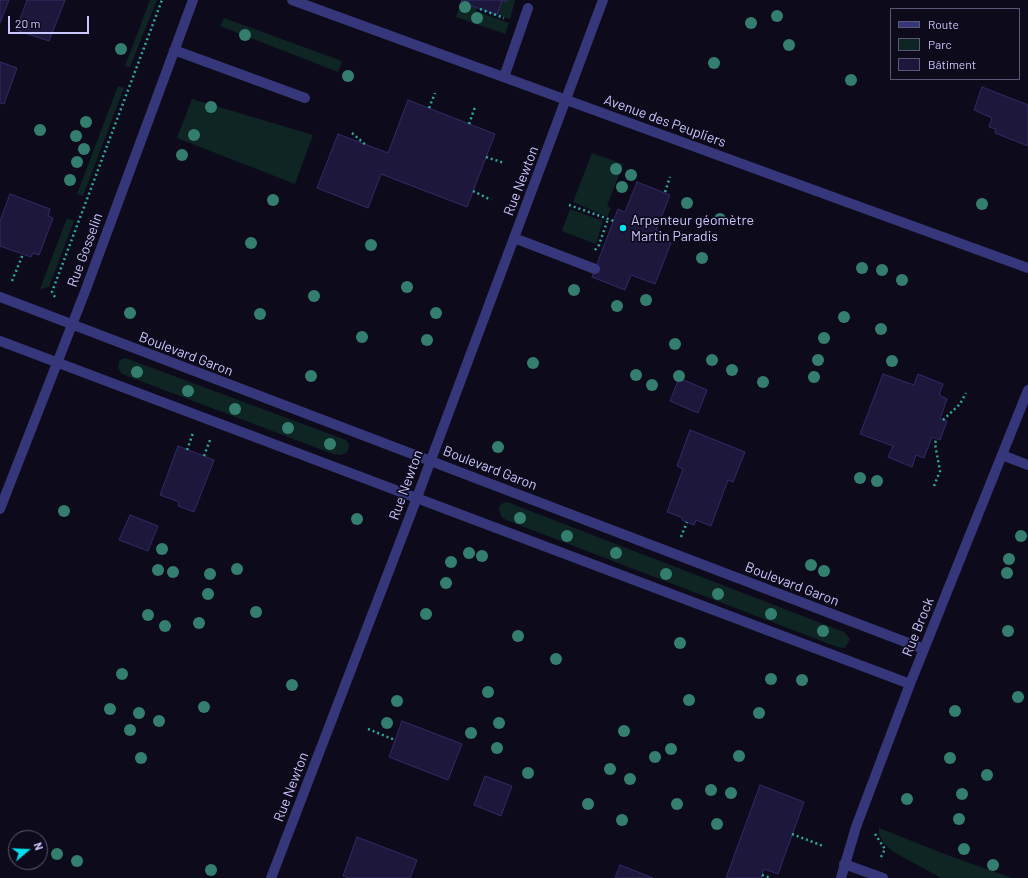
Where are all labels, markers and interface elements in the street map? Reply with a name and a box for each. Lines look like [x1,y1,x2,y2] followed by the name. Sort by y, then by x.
[10,8,91,34] scale bar
[890,8,1020,80] legend
[15,16,41,30] text: 20 m
[928,17,959,31] text: Route
[928,37,952,51] text: Parc
[928,57,976,71] text: Bâtiment
[602,91,728,151] street label: Avenue des Peupliers
[500,144,542,218] street label: Rue Newton
[64,211,106,289] street label: Rue Gosselin
[631,212,754,244] place label: Arpenteur géomètre Martin Paradis
[618,223,628,233] marker: Arpenteur géomètre Martin Paradis
[137,328,235,380] street label: Boulevard Garon
[441,442,539,494] street label: Boulevard Garon
[386,448,426,522] street label: Rue Newton
[743,558,841,610] street label: Boulevard Garon
[899,595,937,659] street label: Rue Brock
[270,750,312,824] street label: Rue Newton
[8,830,48,870] north arrow
[32,841,46,852] text: N

